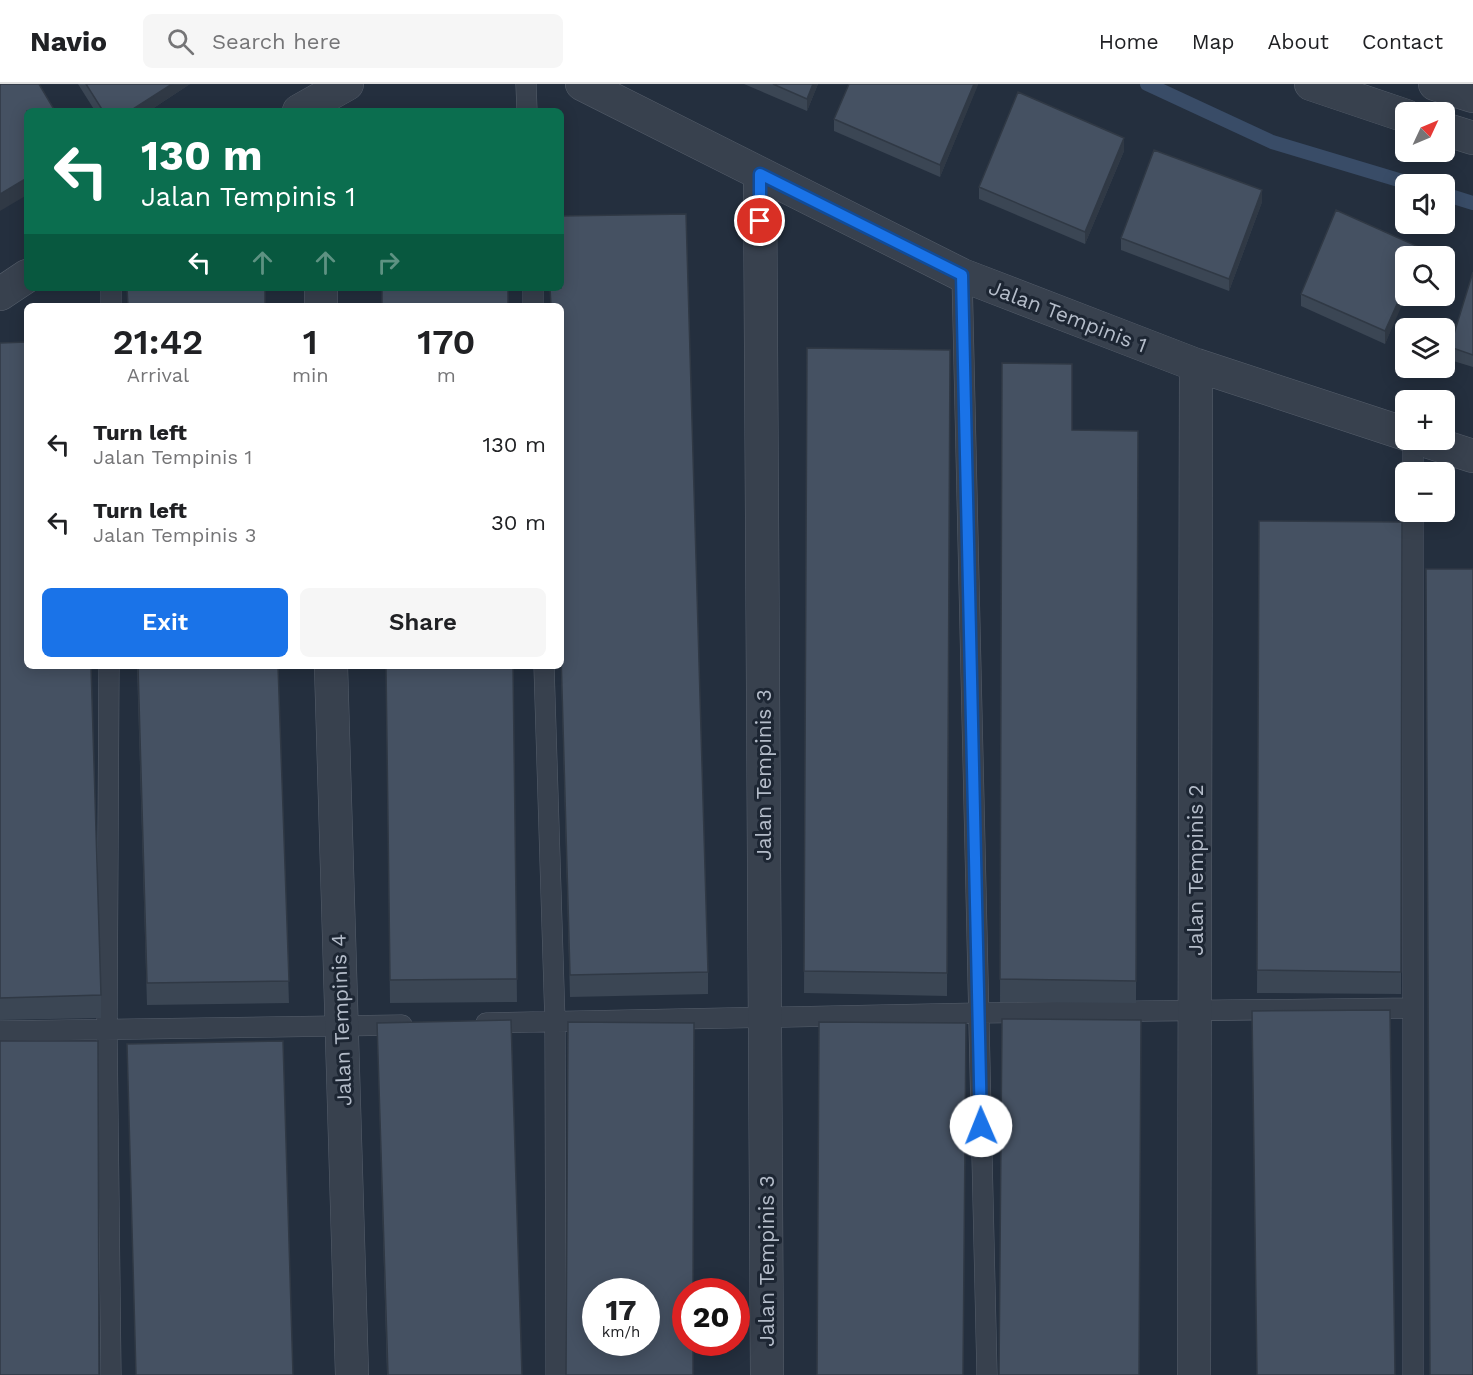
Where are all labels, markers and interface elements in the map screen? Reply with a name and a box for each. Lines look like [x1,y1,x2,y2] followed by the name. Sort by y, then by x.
[143,14,563,68] search box
[30,25,107,58] text: Navio
[164,25,197,58] icon: search
[212,29,341,54] text: Search here
[1099,29,1159,54] text: Home
[1192,29,1235,54] text: Map
[1268,29,1329,54] text: About
[1362,29,1443,54] text: Contact
[1395,102,1455,162] north arrow
[1395,102,1455,522] map controls
[141,131,263,180] text: 130 m
[42,132,120,210] icon: left
[1395,174,1455,234] button: sound
[141,181,356,213] text: Jalan Tempinis 1
[734,195,785,246] pin
[743,204,776,237] icon: arrive
[183,246,216,279] icon: left
[246,246,279,279] icon: ahead
[309,246,342,279] icon: ahead
[372,246,405,279] icon: right
[1395,246,1455,306] button: search
[986,274,1150,358] street label: Jalan Tempinis 1
[1395,318,1455,378] button: layers
[113,321,203,363] text: 21:42
[303,321,318,363] text: 1
[417,321,475,363] text: 170
[127,363,189,387] text: Arrival
[292,363,329,387] text: min
[437,363,456,387] text: m
[1395,390,1455,450] button: +
[93,420,187,445] text: Turn left
[42,428,75,461] icon: left
[482,432,546,457] text: 130 m
[93,445,252,469] text: Jalan Tempinis 1
[1395,462,1455,522] button: −
[93,498,187,523] text: Turn left
[42,506,75,539] icon: left
[491,510,546,535] text: 30 m
[93,523,256,547] text: Jalan Tempinis 3
[42,588,288,657] button: Exit
[300,588,546,657] button: Share
[751,689,776,861] street label: Jalan Tempinis 3
[1183,784,1208,956] street label: Jalan Tempinis 2
[326,934,356,1106] street label: Jalan Tempinis 4
[949,1094,1013,1158] position arrow
[754,1175,779,1347] street label: Jalan Tempinis 3
[672,1278,750,1356] speed limit sign: 20
[605,1292,637,1327] text: 17
[602,1323,640,1341] text: km/h

